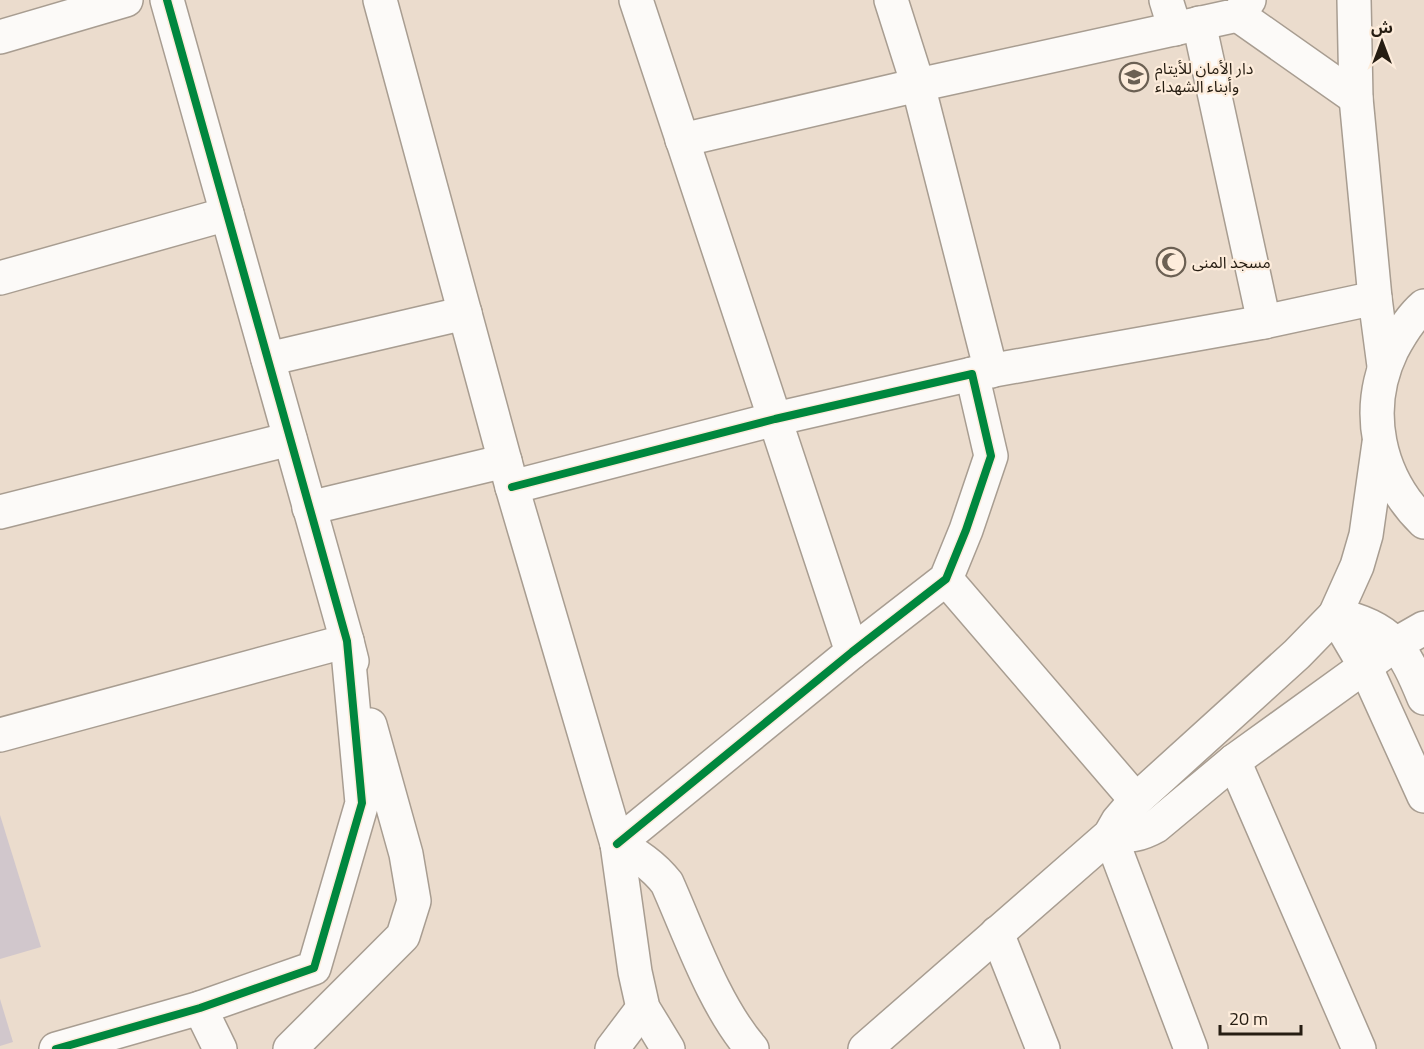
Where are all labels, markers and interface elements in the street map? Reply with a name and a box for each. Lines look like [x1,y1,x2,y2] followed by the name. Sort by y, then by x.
[1352,12,1412,72] north arrow
[1371,15,1393,39] text: ش
[1155,56,1253,98] place label: دار الأمان للأيتام وأبناء الشهداء
[1118,61,1150,93] school or university icon: دار الأمان للأيتام وأبناء الشهداء
[1155,246,1187,278] mosque icon: مسجد المنى
[1192,250,1271,274] place label: مسجد المنى
[1220,998,1301,1036] scale bar
[1229,1005,1268,1032] text: 20 m

